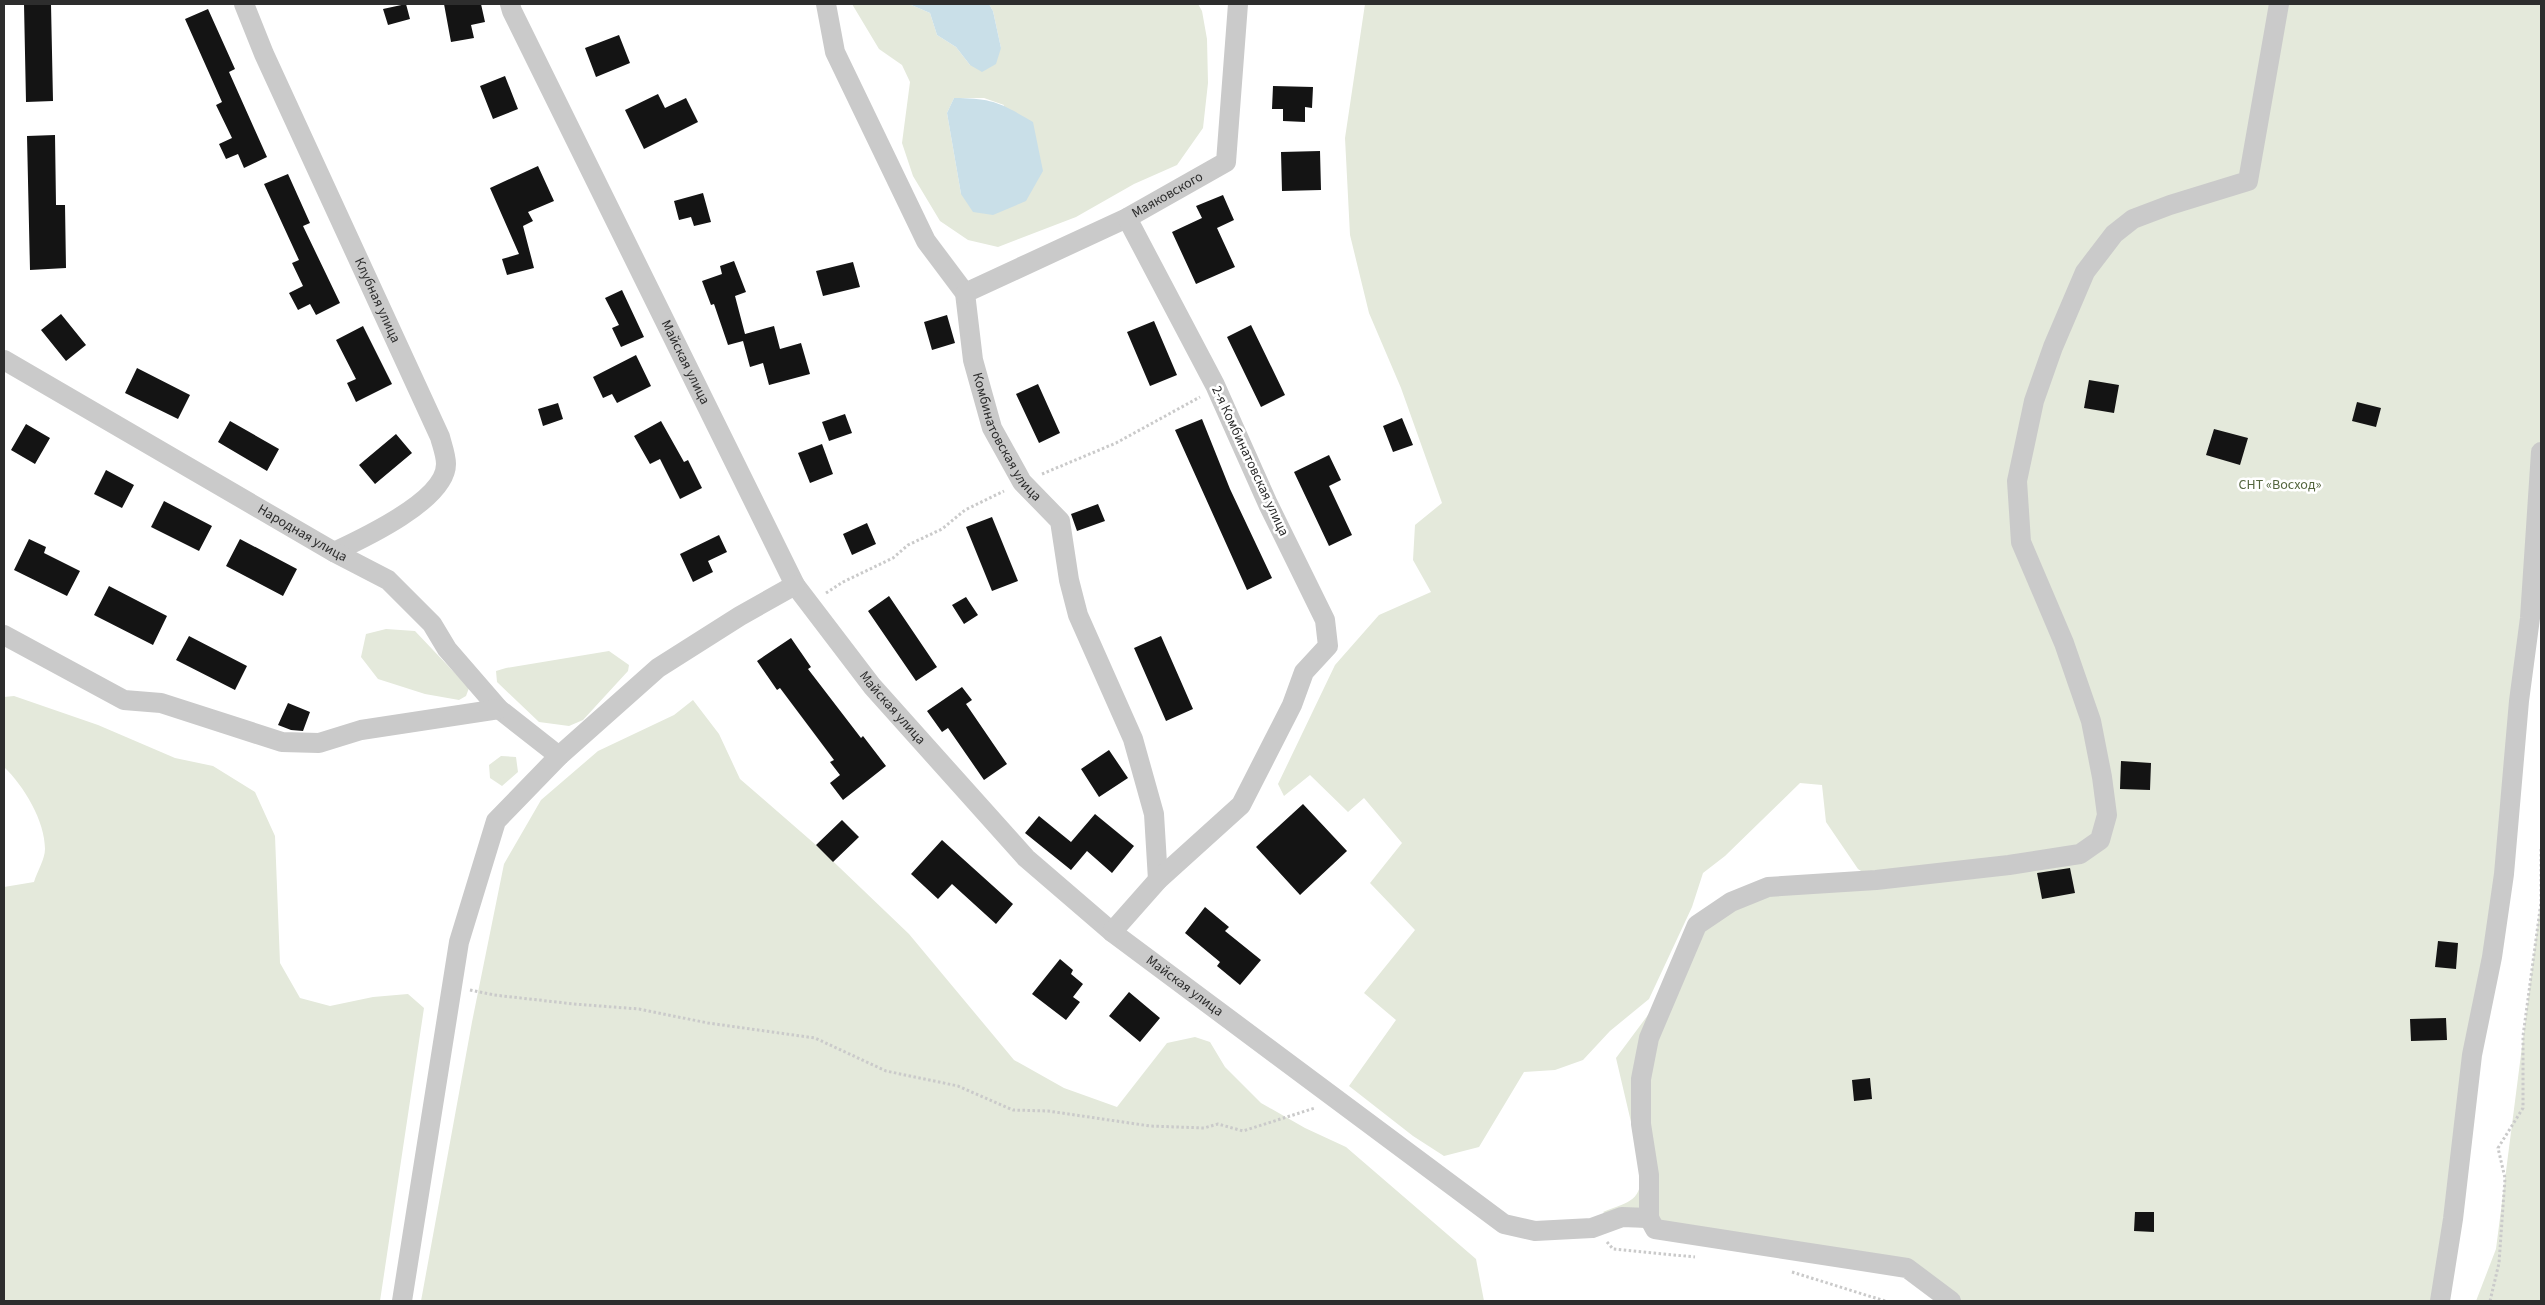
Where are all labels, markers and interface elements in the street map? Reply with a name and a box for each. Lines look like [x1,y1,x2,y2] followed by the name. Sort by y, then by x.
[1128,167,1207,223] street label: Маяковского
[349,255,405,346] street label: Клубная улица
[656,317,715,408] street label: Майская улица
[967,370,1046,506] street label: Комбинатовская улица
[1206,383,1294,539] street label: 2-я Комбинатовская улица
[2239,475,2321,495] park label: СНТ «Восход»
[254,500,351,567] street label: Народная улица
[854,667,930,749] street label: Майская улица
[1142,950,1227,1022] street label: Майская улица

